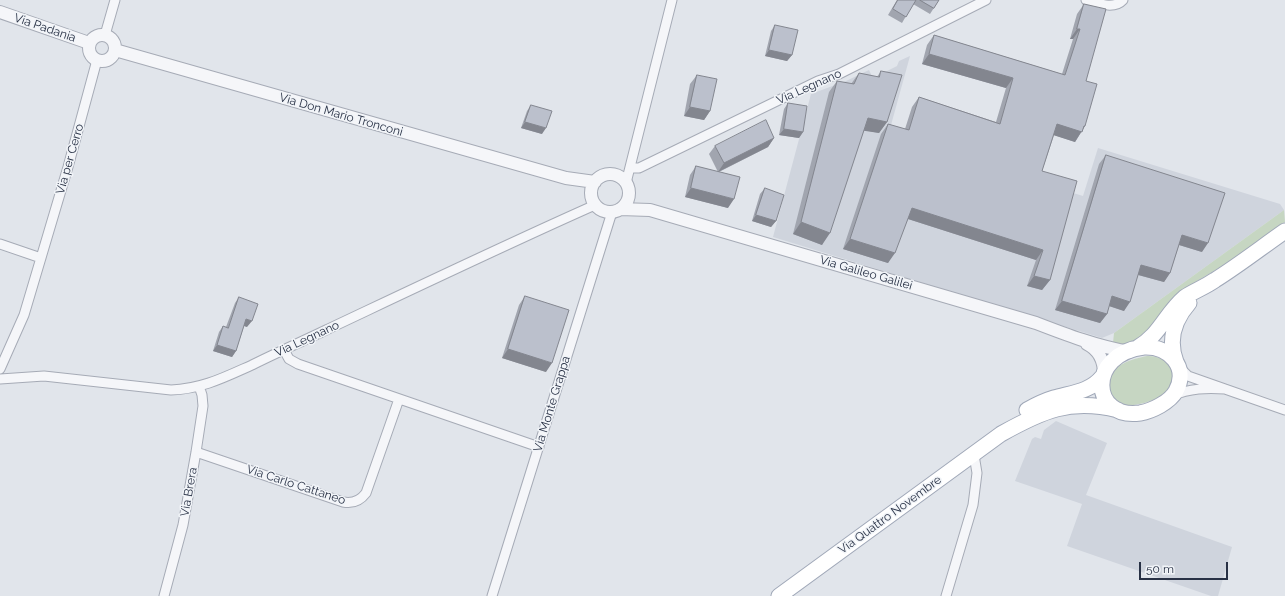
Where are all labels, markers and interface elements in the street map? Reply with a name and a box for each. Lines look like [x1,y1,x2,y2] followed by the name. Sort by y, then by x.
[12,11,78,45] street label: Via Padania
[774,66,844,108] street label: Via Legnano
[278,90,404,140] street label: Via Don Mario Tronconi
[53,122,87,196] street label: Via per Cerro
[818,253,914,293] street label: Via Galileo Galilei
[273,318,341,360] street label: Via Legnano
[531,354,573,454] street label: Via Monte Grappa
[245,462,347,508] street label: Via Carlo Cattaneo
[178,466,200,518] street label: Via Brera
[836,473,944,557] street label: Via Quattro Novembre
[1141,554,1230,580] scale bar
[1146,562,1174,576] text: 50 m

